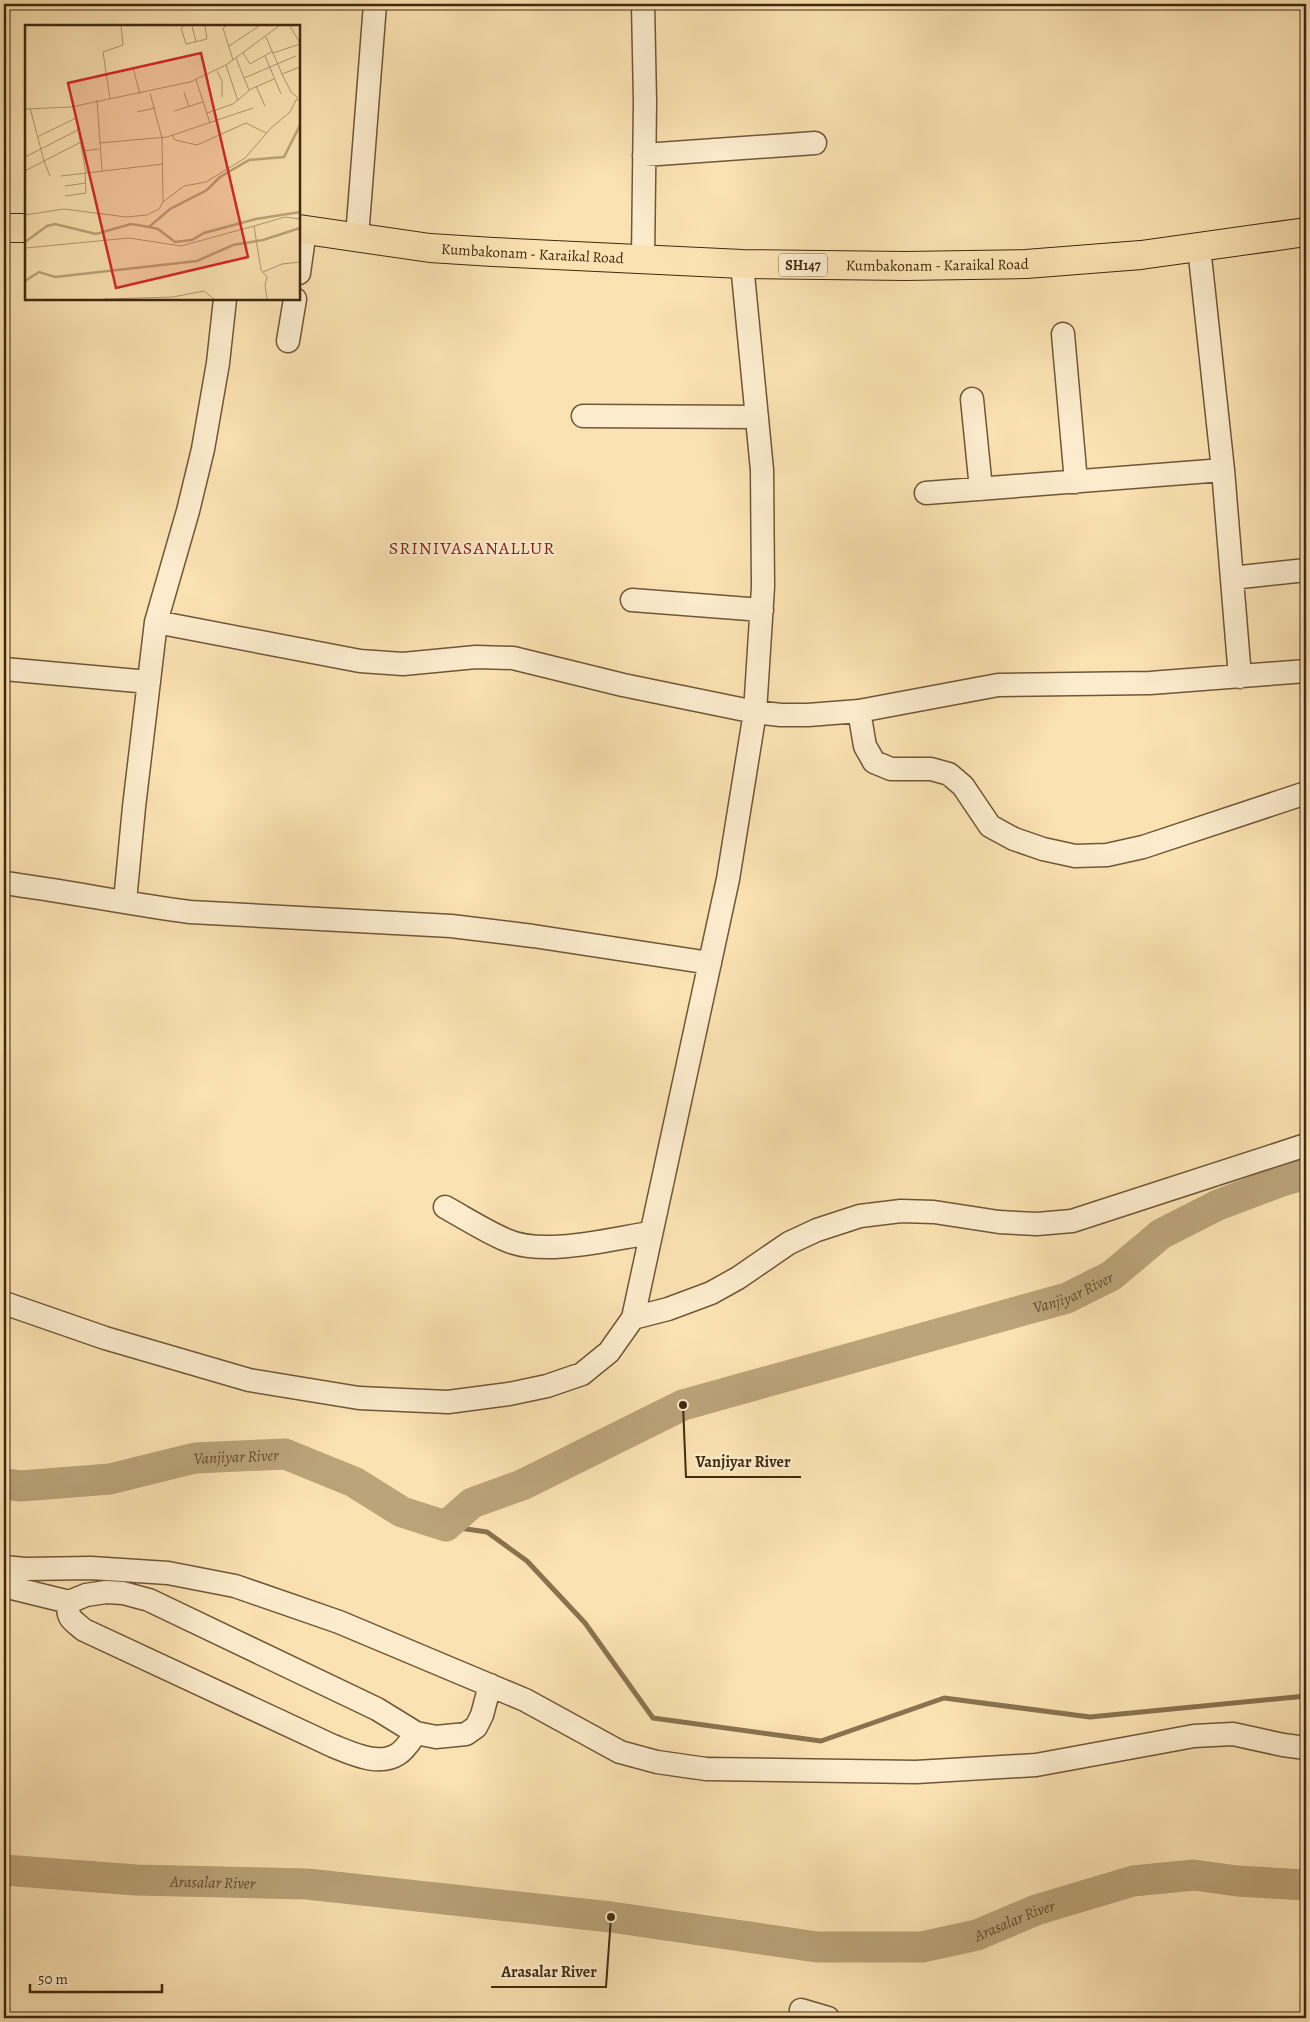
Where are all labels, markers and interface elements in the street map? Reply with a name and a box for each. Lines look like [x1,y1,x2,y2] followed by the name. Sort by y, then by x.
[25,25,300,300] inset map
[440,239,625,268] street label: Kumbakonam - Karaikal Road
[779,254,827,276] road number: SH147
[846,254,1030,276] street label: Kumbakonam - Karaikal Road
[389,536,555,560] district label: SRINIVASANALLUR
[1030,1266,1118,1319] water label: Vanjiyar River
[193,1444,280,1470] water label: Vanjiyar River
[686,1446,801,1477] callout: Vanjiyar River
[695,1451,791,1473] text: Vanjiyar River
[169,1871,256,1895] water label: Arasalar River
[970,1895,1058,1947] water label: Arasalar River
[491,1956,606,1987] callout: Arasalar River
[500,1961,597,1983] text: Arasalar River
[30,1962,162,1994] scale bar
[38,1969,68,1989] text: 50 m

